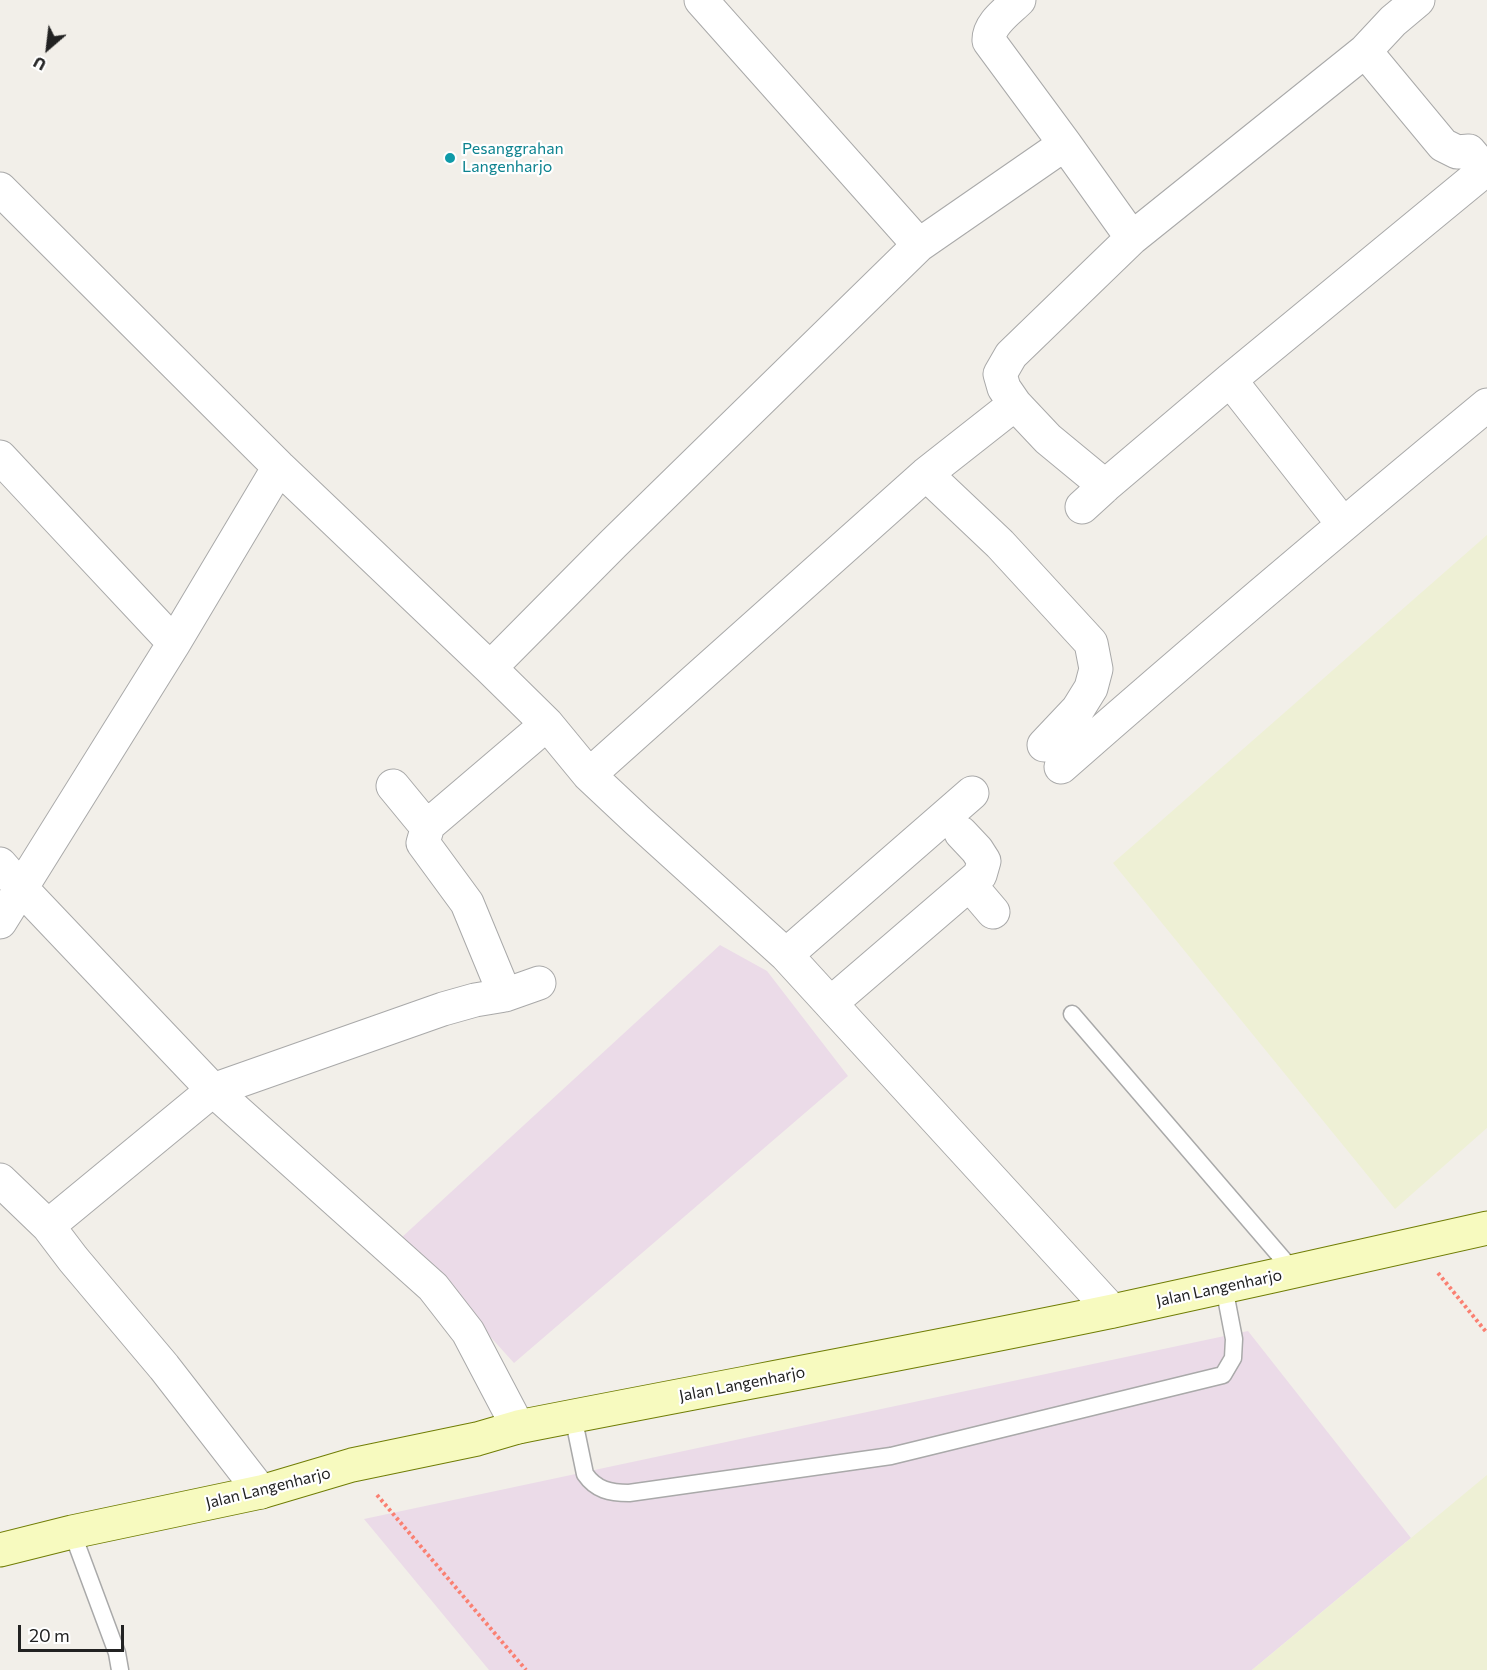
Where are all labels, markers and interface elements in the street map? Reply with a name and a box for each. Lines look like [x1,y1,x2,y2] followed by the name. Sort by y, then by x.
[18,18,78,78] north arrow
[30,53,49,75] text: U
[462,139,564,177] place label: Pesanggrahan Langenharjo
[443,151,457,165] marker: Pesanggrahan Langenharjo
[1154,1265,1284,1311] street label: Jalan Langenharjo
[677,1362,807,1406] street label: Jalan Langenharjo
[204,1463,332,1513] street label: Jalan Langenharjo
[21,1613,128,1651] scale bar
[29,1624,70,1646] text: 20 m

